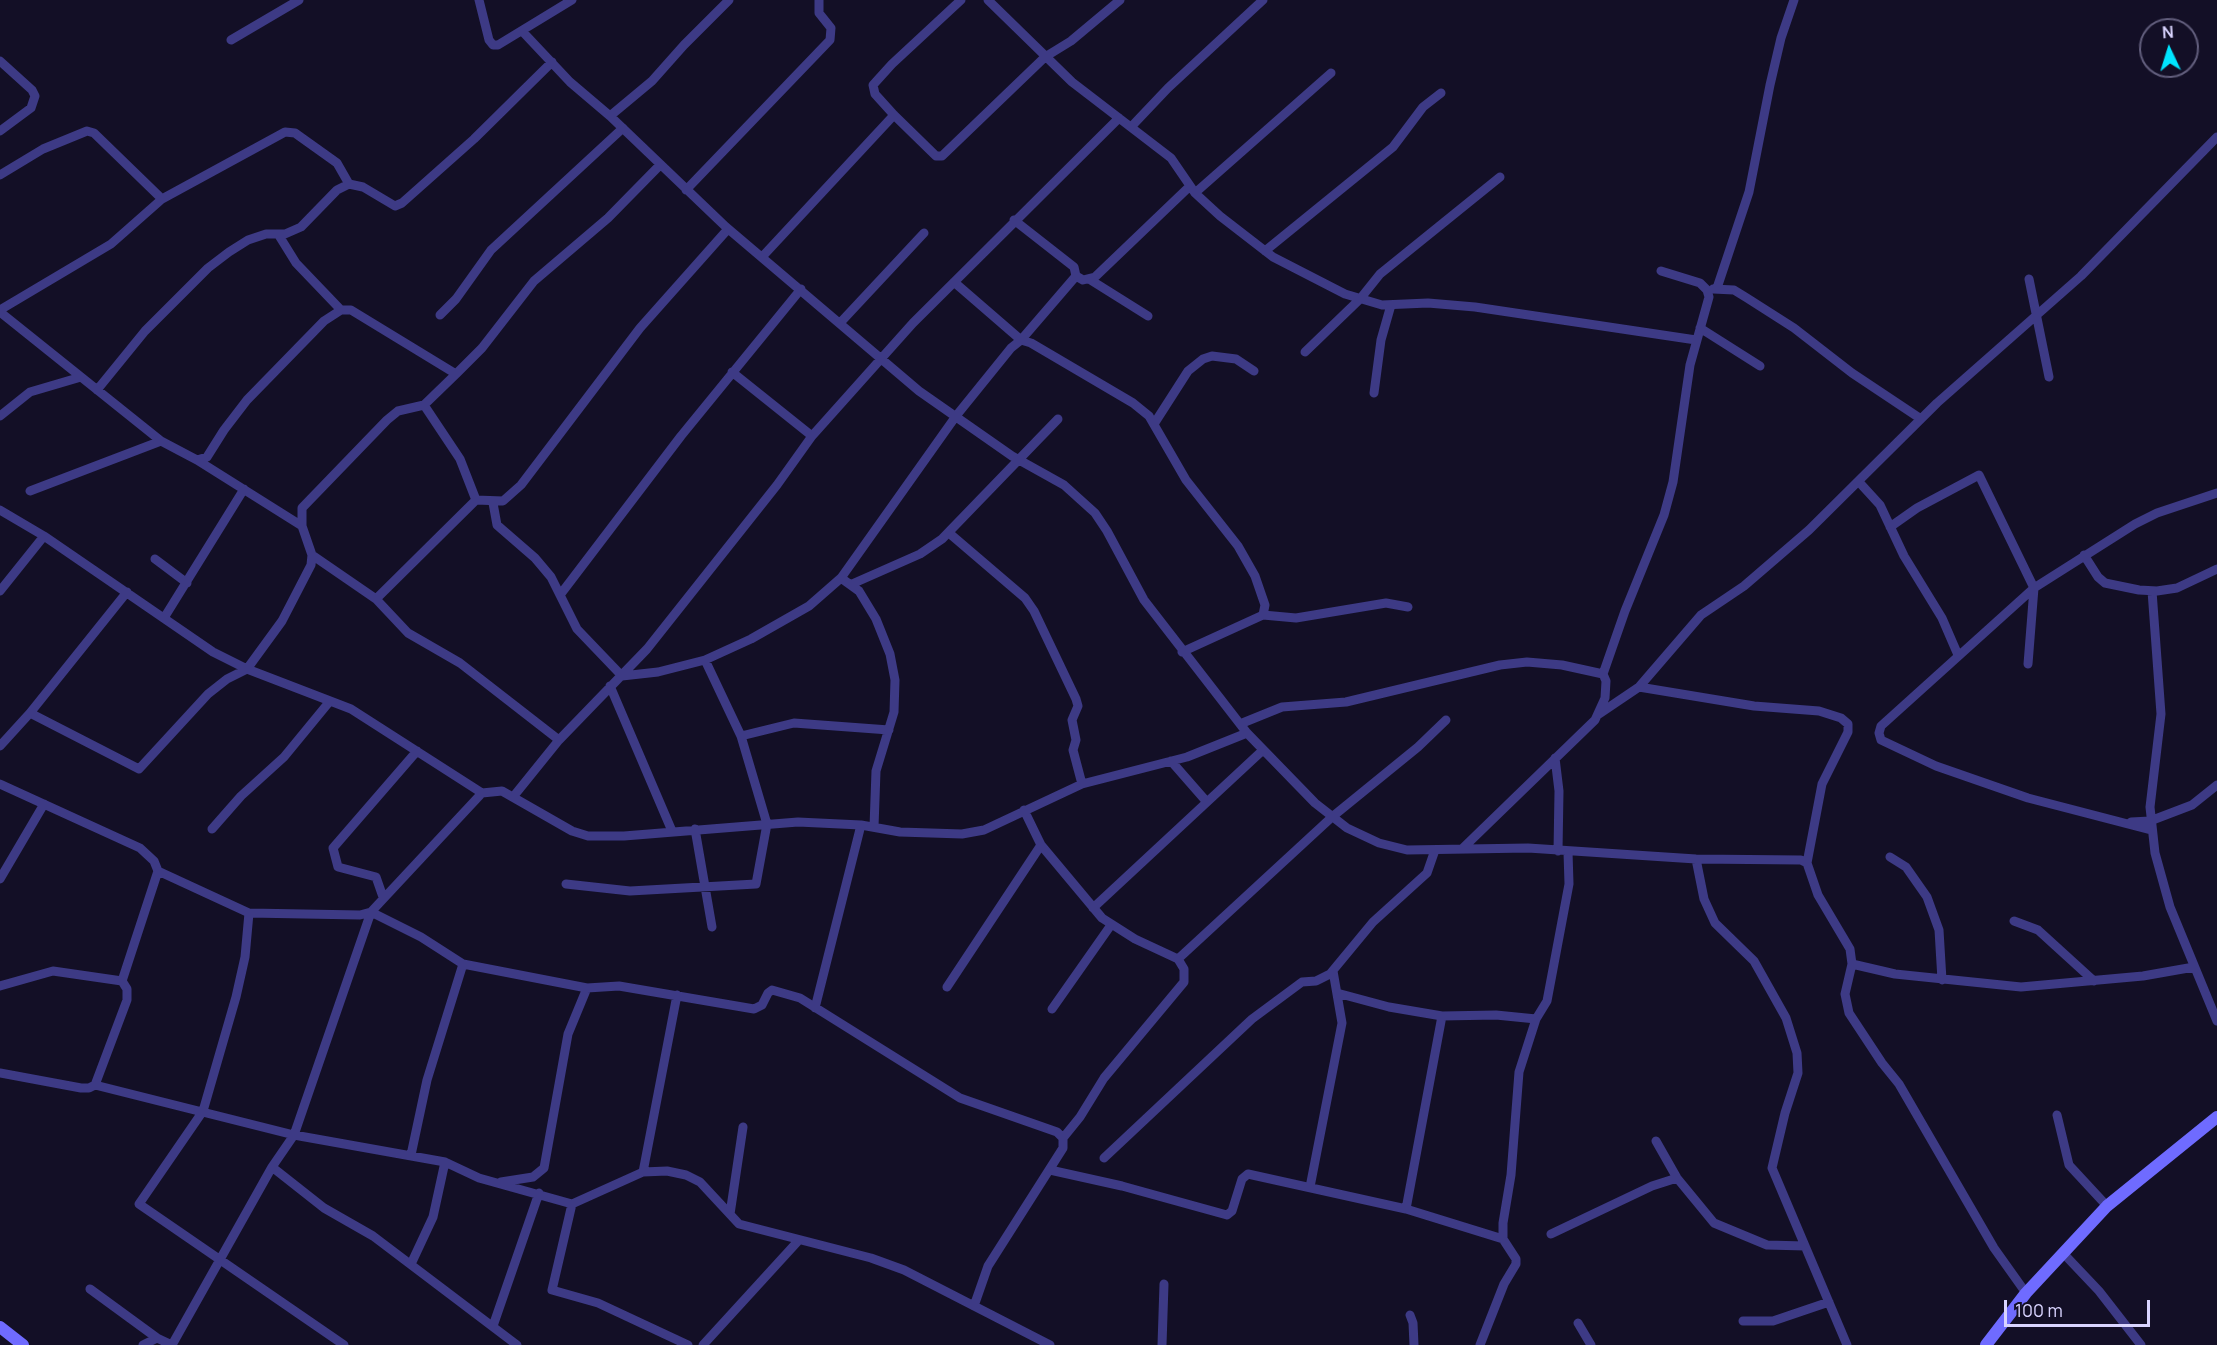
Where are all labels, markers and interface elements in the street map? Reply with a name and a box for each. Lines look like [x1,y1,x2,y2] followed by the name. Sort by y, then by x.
[2139,18,2199,78] north arrow
[2161,21,2174,43] text: N
[2007,1288,2152,1326] scale bar
[2015,1298,2063,1322] text: 100 m

